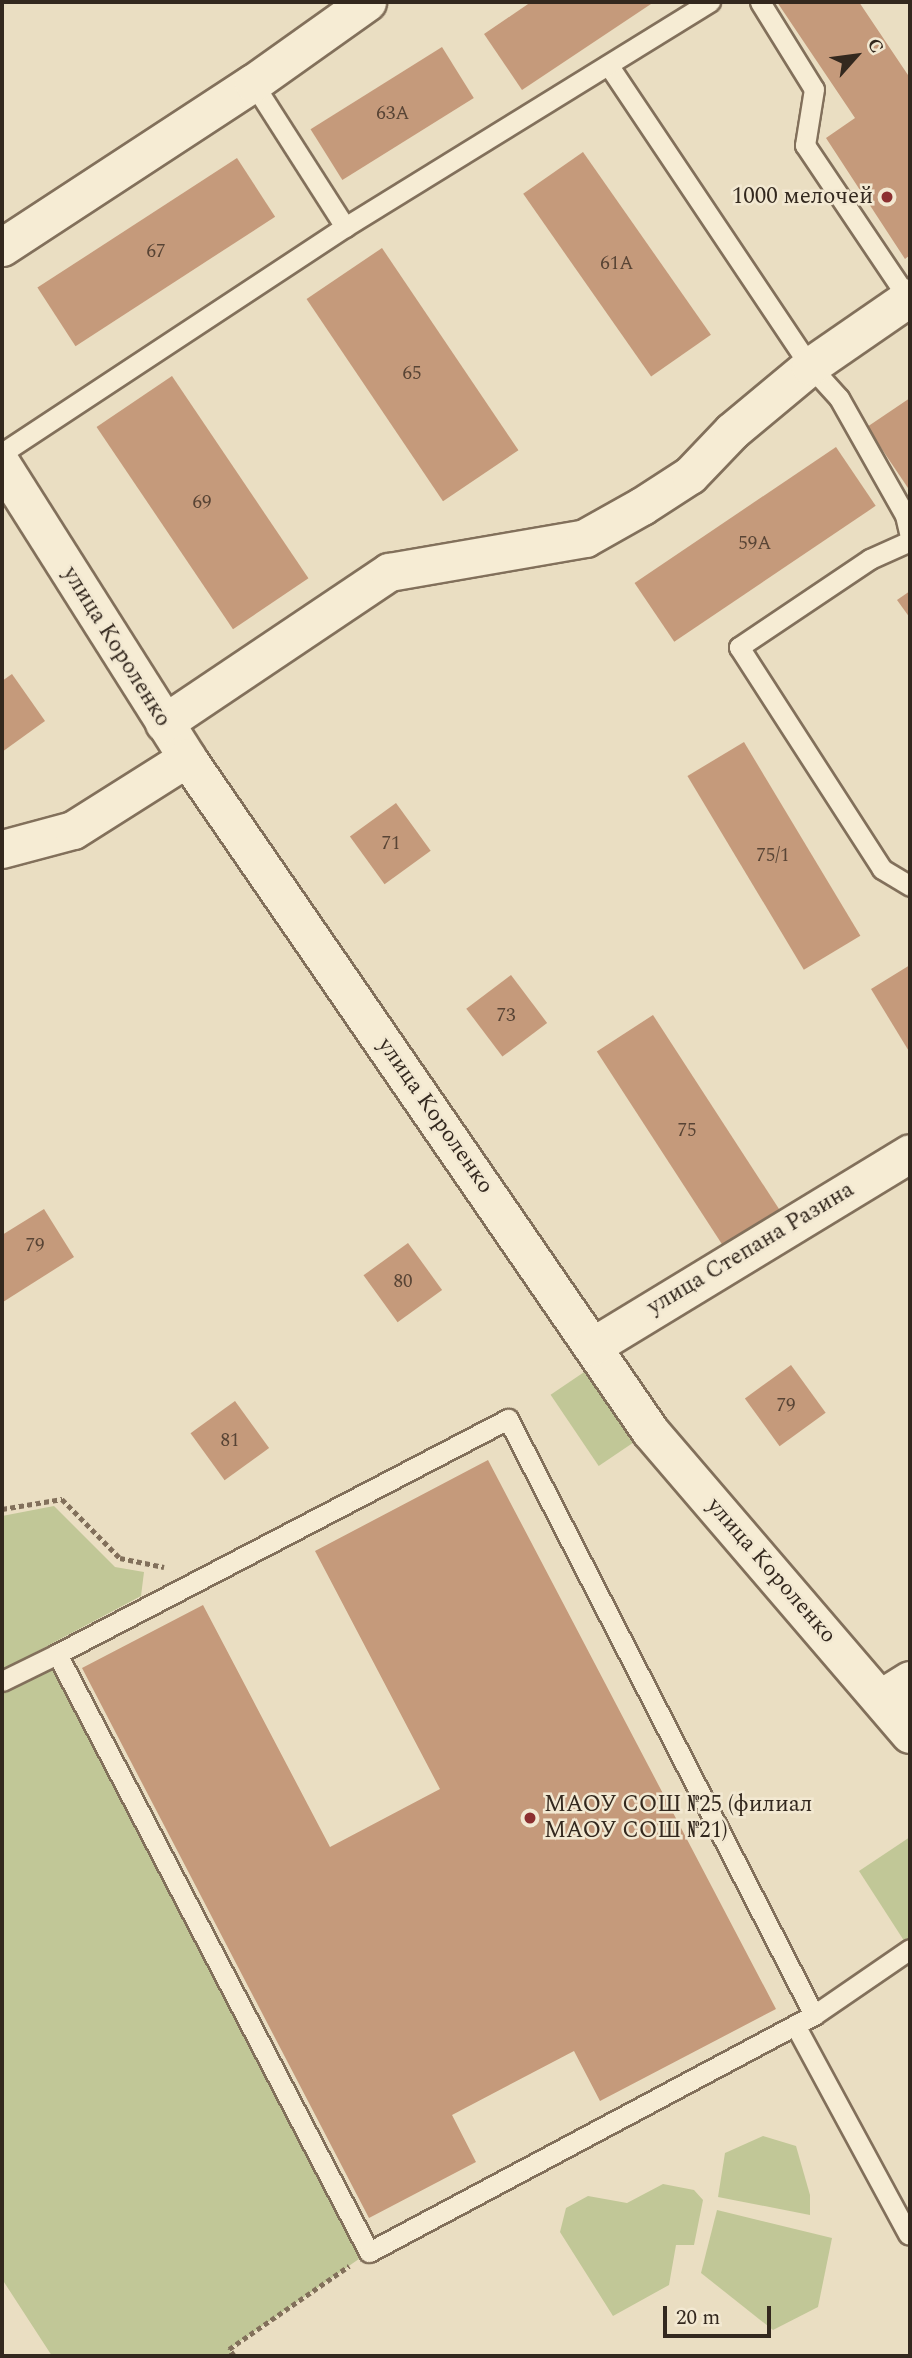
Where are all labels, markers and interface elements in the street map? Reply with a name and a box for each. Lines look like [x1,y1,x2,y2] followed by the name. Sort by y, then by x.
[821,21,891,91] north arrow
[859,33,891,59] text: С
[376,103,410,125] house number: 63А
[732,183,873,211] place label: 1000 мелочей
[879,189,895,205] marker: 1000 мелочей
[147,241,165,263] house number: 67
[600,253,634,275] house number: 61А
[403,363,421,385] house number: 65
[193,492,211,514] house number: 69
[738,533,772,555] house number: 59А
[56,562,176,732] street label: улица Короленко
[382,833,400,855] house number: 71
[756,845,790,867] house number: 75/1
[497,1005,515,1027] house number: 73
[371,1033,499,1199] street label: улица Короленко
[678,1120,696,1142] house number: 75
[643,1176,859,1322] street label: улица Степана Разина
[26,1235,44,1257] house number: 79
[394,1271,412,1293] house number: 80
[777,1395,795,1417] house number: 79
[221,1430,239,1452] house number: 81
[700,1493,842,1649] street label: улица Короленко
[544,1791,812,1845] place label: МАОУ СОШ №25 (филиал МАОУ СОШ №21)
[522,1810,538,1826] marker: МАОУ СОШ №25 (филиал МАОУ СОШ №21)
[667,2292,776,2336] scale bar
[676,2302,720,2334] text: 20 m

